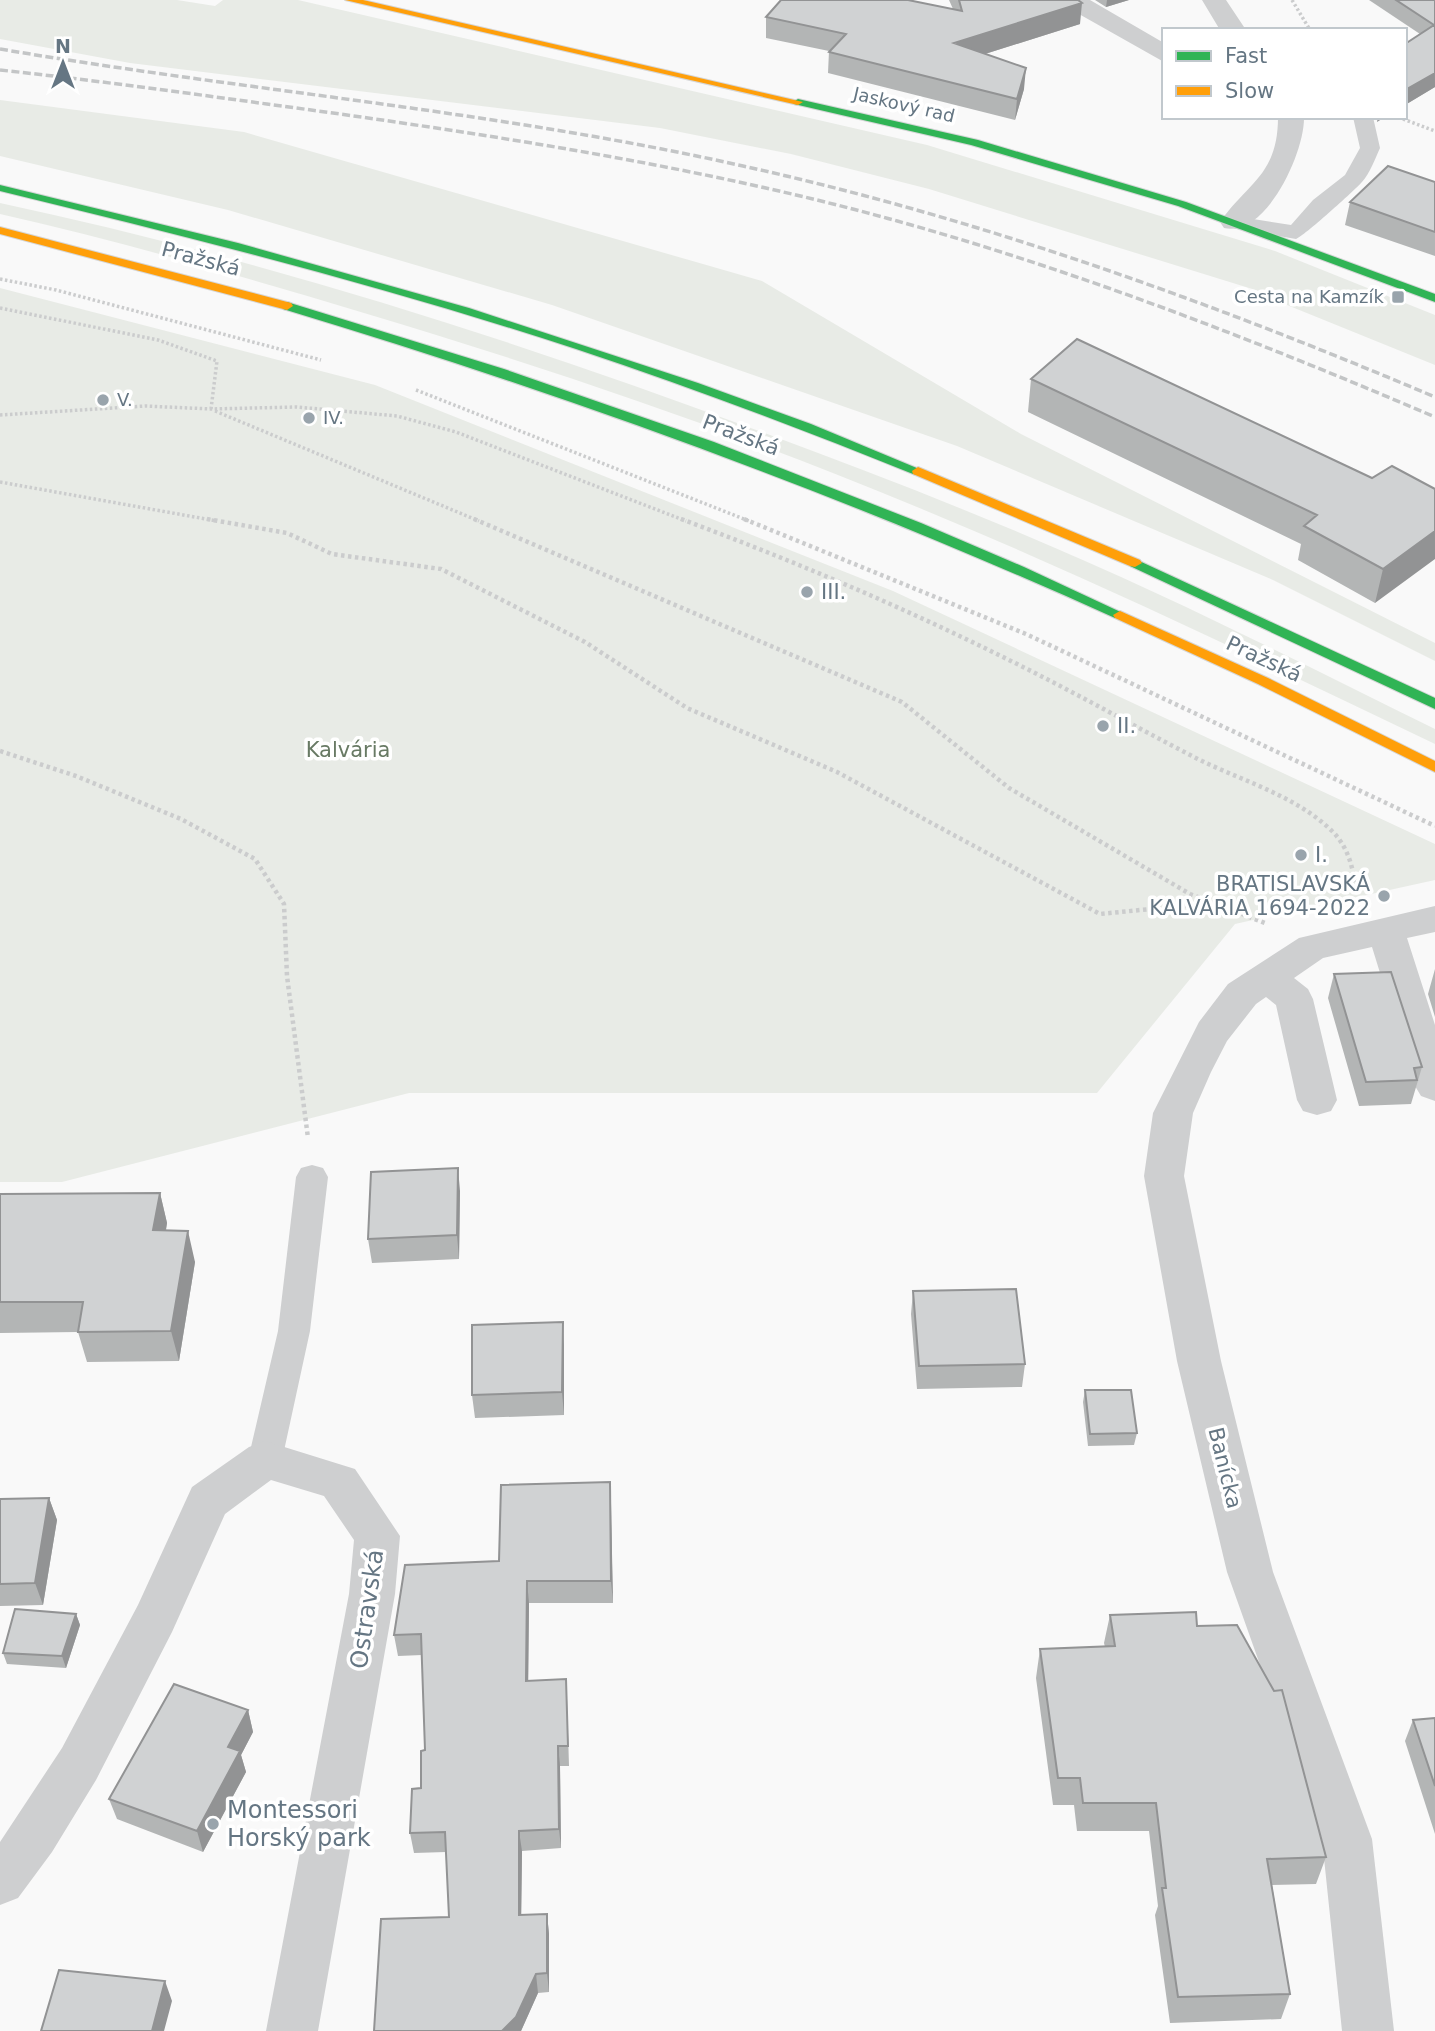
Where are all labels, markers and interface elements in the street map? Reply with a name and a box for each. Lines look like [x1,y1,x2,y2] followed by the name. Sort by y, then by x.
[28,28,98,98] north arrow
[1162,28,1407,119] legend
[55,35,71,57] text: N
[1225,44,1267,68] text: Fast
[1225,79,1274,103] text: Slow
[850,82,957,126] street label: Jaskový rad
[159,237,243,281] street label: Pražská
[1234,286,1385,307] place label: Cesta na Kamzík
[1390,289,1406,305] marker: Cesta na Kamzík
[117,389,133,410] place label: V.
[95,392,111,408] marker: V.
[323,407,344,428] place label: IV.
[699,409,783,461] street label: Pražská
[301,410,317,426] marker: IV.
[821,580,846,604] place label: III.
[799,584,815,600] marker: III.
[1222,631,1306,687] street label: Pražská
[1117,714,1136,738] place label: II.
[1095,718,1111,734] marker: II.
[306,738,390,762] park label: Kalvária
[1315,843,1328,867] place label: I.
[1293,847,1309,863] marker: I.
[1149,871,1371,920] place label: BRATISLAVSKÁ KALVÁRIA 1694-2022
[1376,888,1392,904] marker: BRATISLAVSKÁ KALVÁRIA 1694-2022
[1203,1425,1247,1511] street label: Banícka
[345,1547,389,1671] street label: Ostravská
[227,1796,371,1852] place label: Montessori Horský park
[205,1816,221,1832] marker: Montessori Horský park

